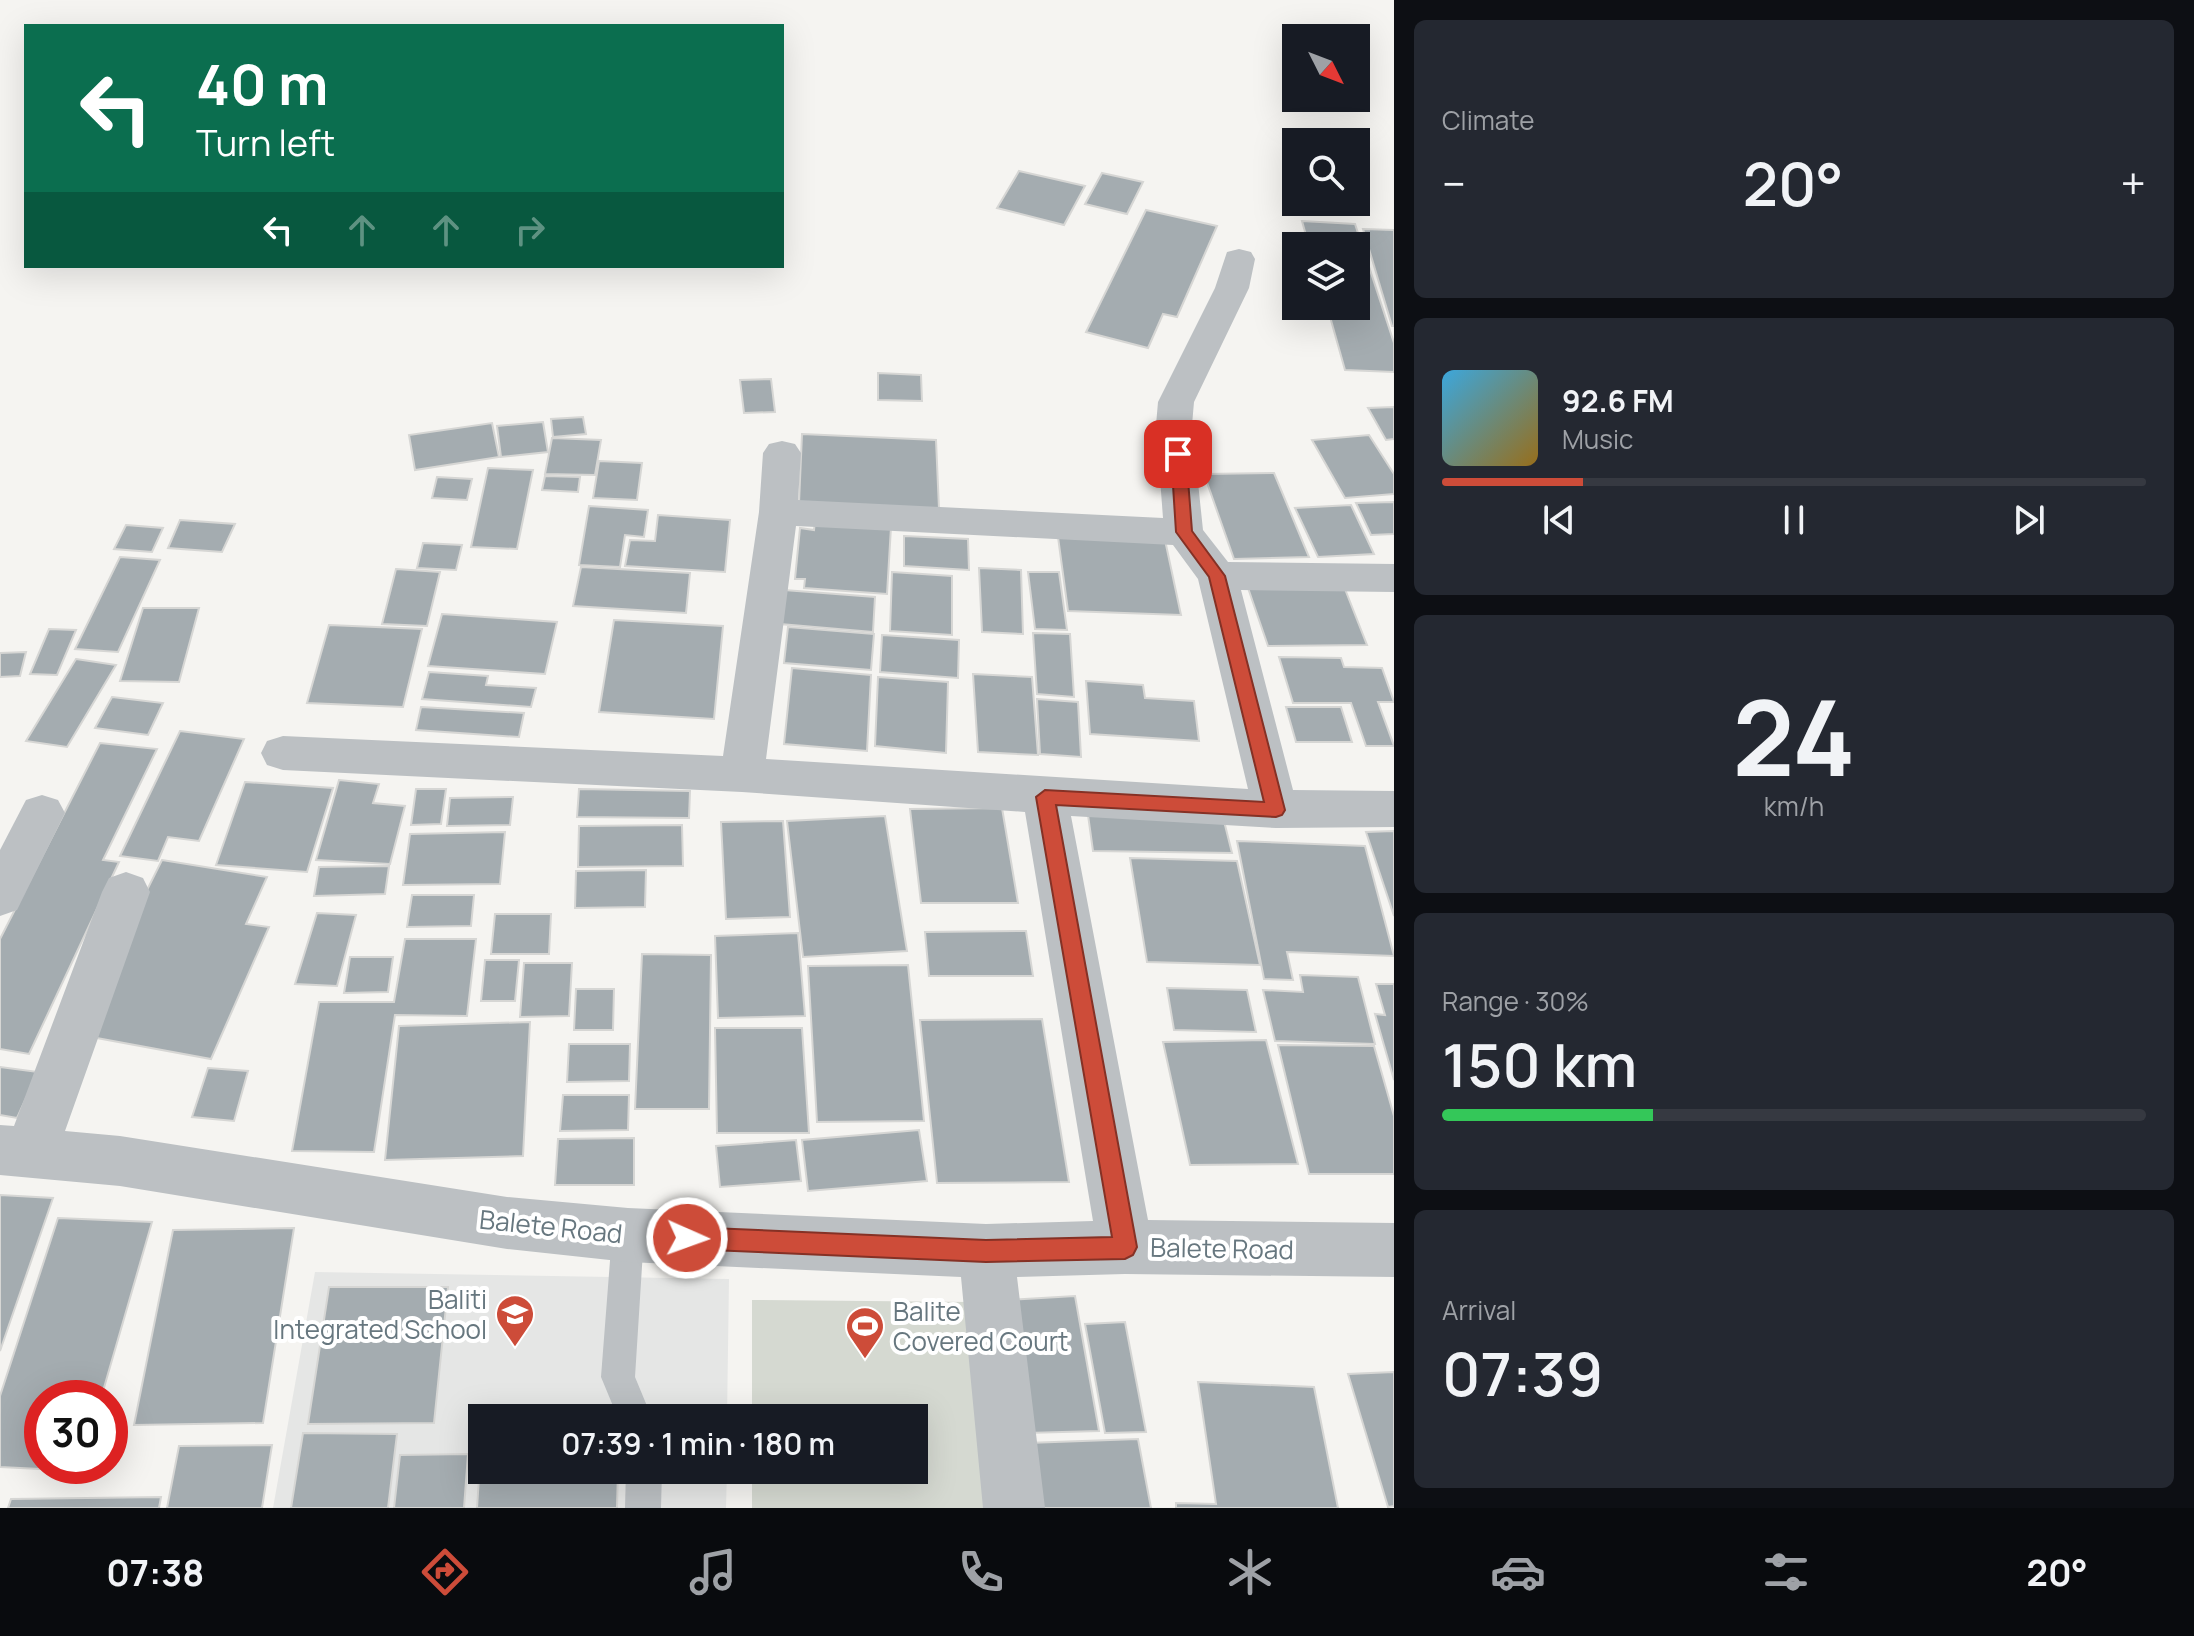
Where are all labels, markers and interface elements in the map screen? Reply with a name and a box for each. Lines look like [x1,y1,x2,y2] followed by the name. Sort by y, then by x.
[1282,24,1370,112] north arrow
[1282,24,1370,320] map controls
[196,45,328,122] text: 40 m
[64,56,168,160] icon: left
[1442,102,1534,138] text: Climate
[196,118,335,167] text: Turn left
[1282,128,1370,216] button: search
[1743,142,1844,224] text: 20°
[1442,153,1466,213] text: −
[2121,153,2146,213] text: +
[256,208,300,252] icon: left
[340,208,384,252] icon: ahead
[424,208,468,252] icon: ahead
[508,208,552,252] icon: right
[1282,232,1370,320] button: layers
[1562,380,1674,421] text: 92.6 FM
[1144,420,1212,488] pin
[1562,421,1633,457] text: Music
[1156,432,1200,476] icon: arrive
[1537,498,1581,542] icon: previous
[1772,498,1816,542] icon: pause
[2007,498,2051,542] icon: next
[1732,665,1856,807] text: 24
[1764,788,1824,824] text: km/h
[1442,983,1589,1019] text: Range · 30%
[1442,1023,1637,1105] text: 150 km
[645,1196,729,1280] position arrow
[478,1201,624,1251] street label: Balete Road
[1150,1229,1294,1267] street label: Balete Road
[273,1281,487,1347] place label: Baliti Integrated School
[1442,1292,1516,1328] text: Arrival
[494,1293,536,1348] school or university icon: Baliti Integrated School
[893,1293,1068,1359] place label: Balite Covered Court
[844,1305,886,1360] sports icon: Balite Covered Court
[1442,1332,1603,1414] text: 07:39
[24,1380,128,1484] speed limit sign: 30
[561,1423,835,1464] text: 07:39 · 1 min · 180 m
[417,1544,473,1600] icon: directions
[685,1544,741,1600] icon: music
[953,1544,1009,1600] icon: phone
[1222,1544,1278,1600] icon: climate
[1490,1544,1546,1600] icon: car
[1758,1544,1814,1600] icon: filters
[106,1548,204,1597] text: 07:38
[2026,1548,2088,1597] text: 20°

